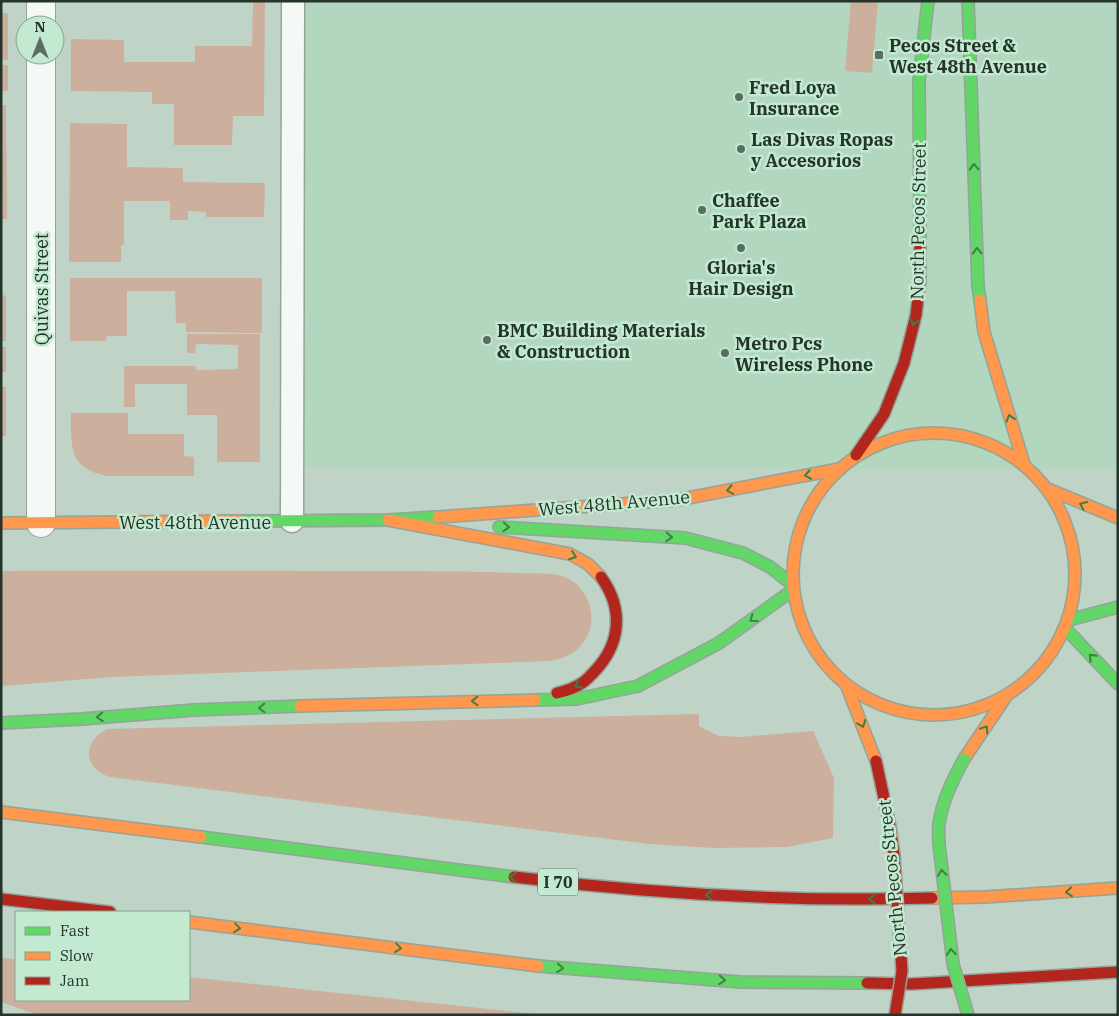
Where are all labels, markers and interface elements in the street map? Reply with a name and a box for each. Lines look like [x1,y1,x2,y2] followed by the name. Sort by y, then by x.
[15,15,65,65] north arrow
[34,18,46,36] text: N
[889,34,1047,78] place label: Pecos Street & West 48th Avenue
[873,49,885,61] marker: Pecos Street & West 48th Avenue
[749,76,839,120] place label: Fred Loya Insurance
[733,91,745,103] marker: Fred Loya Insurance
[750,128,893,172] place label: Las Divas Ropas y Accesorios
[905,142,931,300] street label: North Pecos Street
[735,143,747,155] marker: Las Divas Ropas y Accesorios
[969,163,980,171] one-way arrow
[712,189,806,233] place label: Chaffee Park Plaza
[696,204,708,216] marker: Chaffee Park Plaza
[30,233,53,345] street label: Quivas Street
[735,242,747,254] marker: Gloria's Hair Design
[972,247,983,255] one-way arrow
[688,256,794,300] place label: Gloria's Hair Design
[909,318,920,327] one-way arrow
[497,319,705,363] place label: BMC Building Materials & Construction
[735,332,873,376] place label: Metro Pcs Wireless Phone
[481,334,493,346] marker: BMC Building Materials & Construction
[719,347,731,359] marker: Metro Pcs Wireless Phone
[1005,414,1015,422] one-way arrow
[804,469,813,479] one-way arrow
[725,484,734,494] one-way arrow
[537,485,691,521] street label: West 48th Avenue
[1079,500,1088,511] one-way arrow
[119,511,271,534] street label: West 48th Avenue
[503,522,511,533] one-way arrow
[665,532,673,543] one-way arrow
[568,550,577,560] one-way arrow
[749,613,759,622] one-way arrow
[1088,653,1097,662] one-way arrow
[574,678,583,688] one-way arrow
[471,696,478,706] one-way arrow
[258,702,266,713] one-way arrow
[96,712,104,723] one-way arrow
[856,719,866,728] one-way arrow
[978,725,988,734] one-way arrow
[872,799,912,957] street label: North Pecos Street
[937,868,948,876] one-way arrow
[538,869,578,896] road number: I 70
[509,872,517,883] one-way arrow
[1065,886,1073,897] one-way arrow
[705,889,713,900] one-way arrow
[868,894,876,904] one-way arrow
[15,911,190,1001] legend
[60,921,90,940] text: Fast
[233,922,241,933] one-way arrow
[395,942,403,953] one-way arrow
[60,946,94,965] text: Slow
[946,947,957,955] one-way arrow
[556,962,564,973] one-way arrow
[60,971,89,990] text: Jam
[718,974,726,985] one-way arrow

